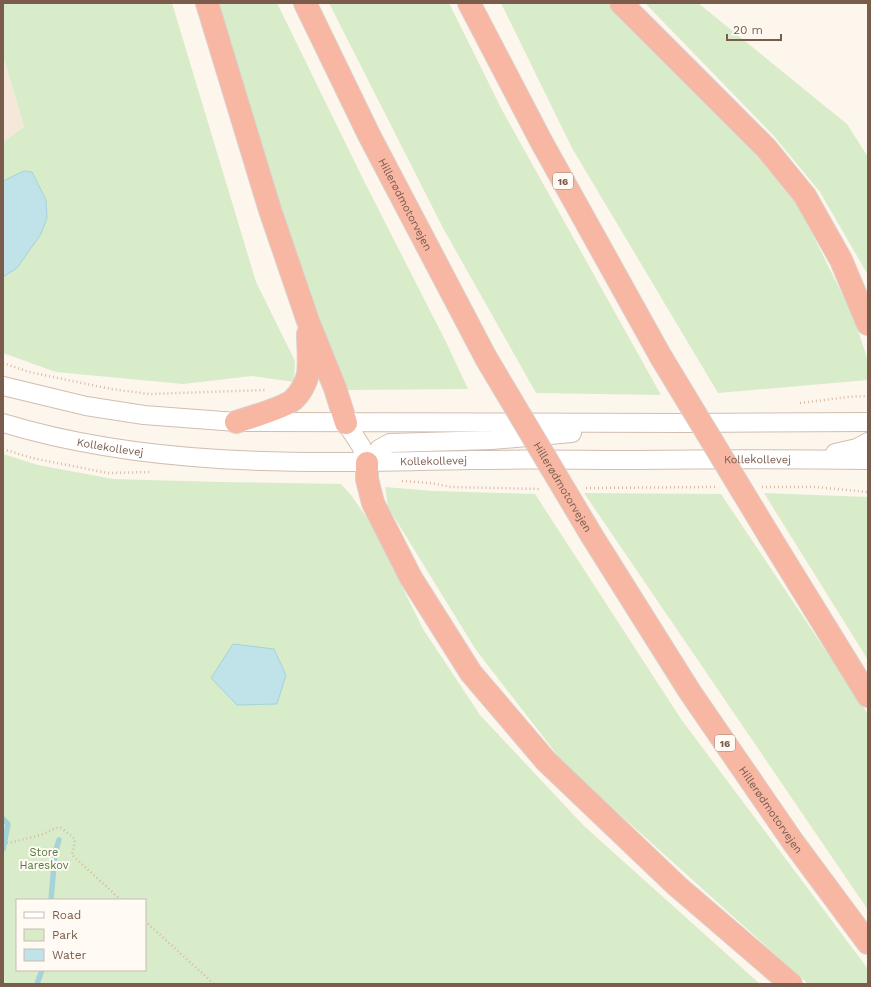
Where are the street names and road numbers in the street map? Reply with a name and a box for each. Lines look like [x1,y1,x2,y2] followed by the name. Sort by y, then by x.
[375,156,435,253] street label: Hillerødmotorvejen
[553,173,573,189] road number: 16
[76,436,144,459] street label: Kollekollevej
[530,440,594,535] street label: Hillerødmotorvejen
[724,453,791,466] street label: Kollekollevej
[400,454,467,468] street label: Kollekollevej
[715,735,735,751] road number: 16
[736,764,805,856] street label: Hillerødmotorvejen

